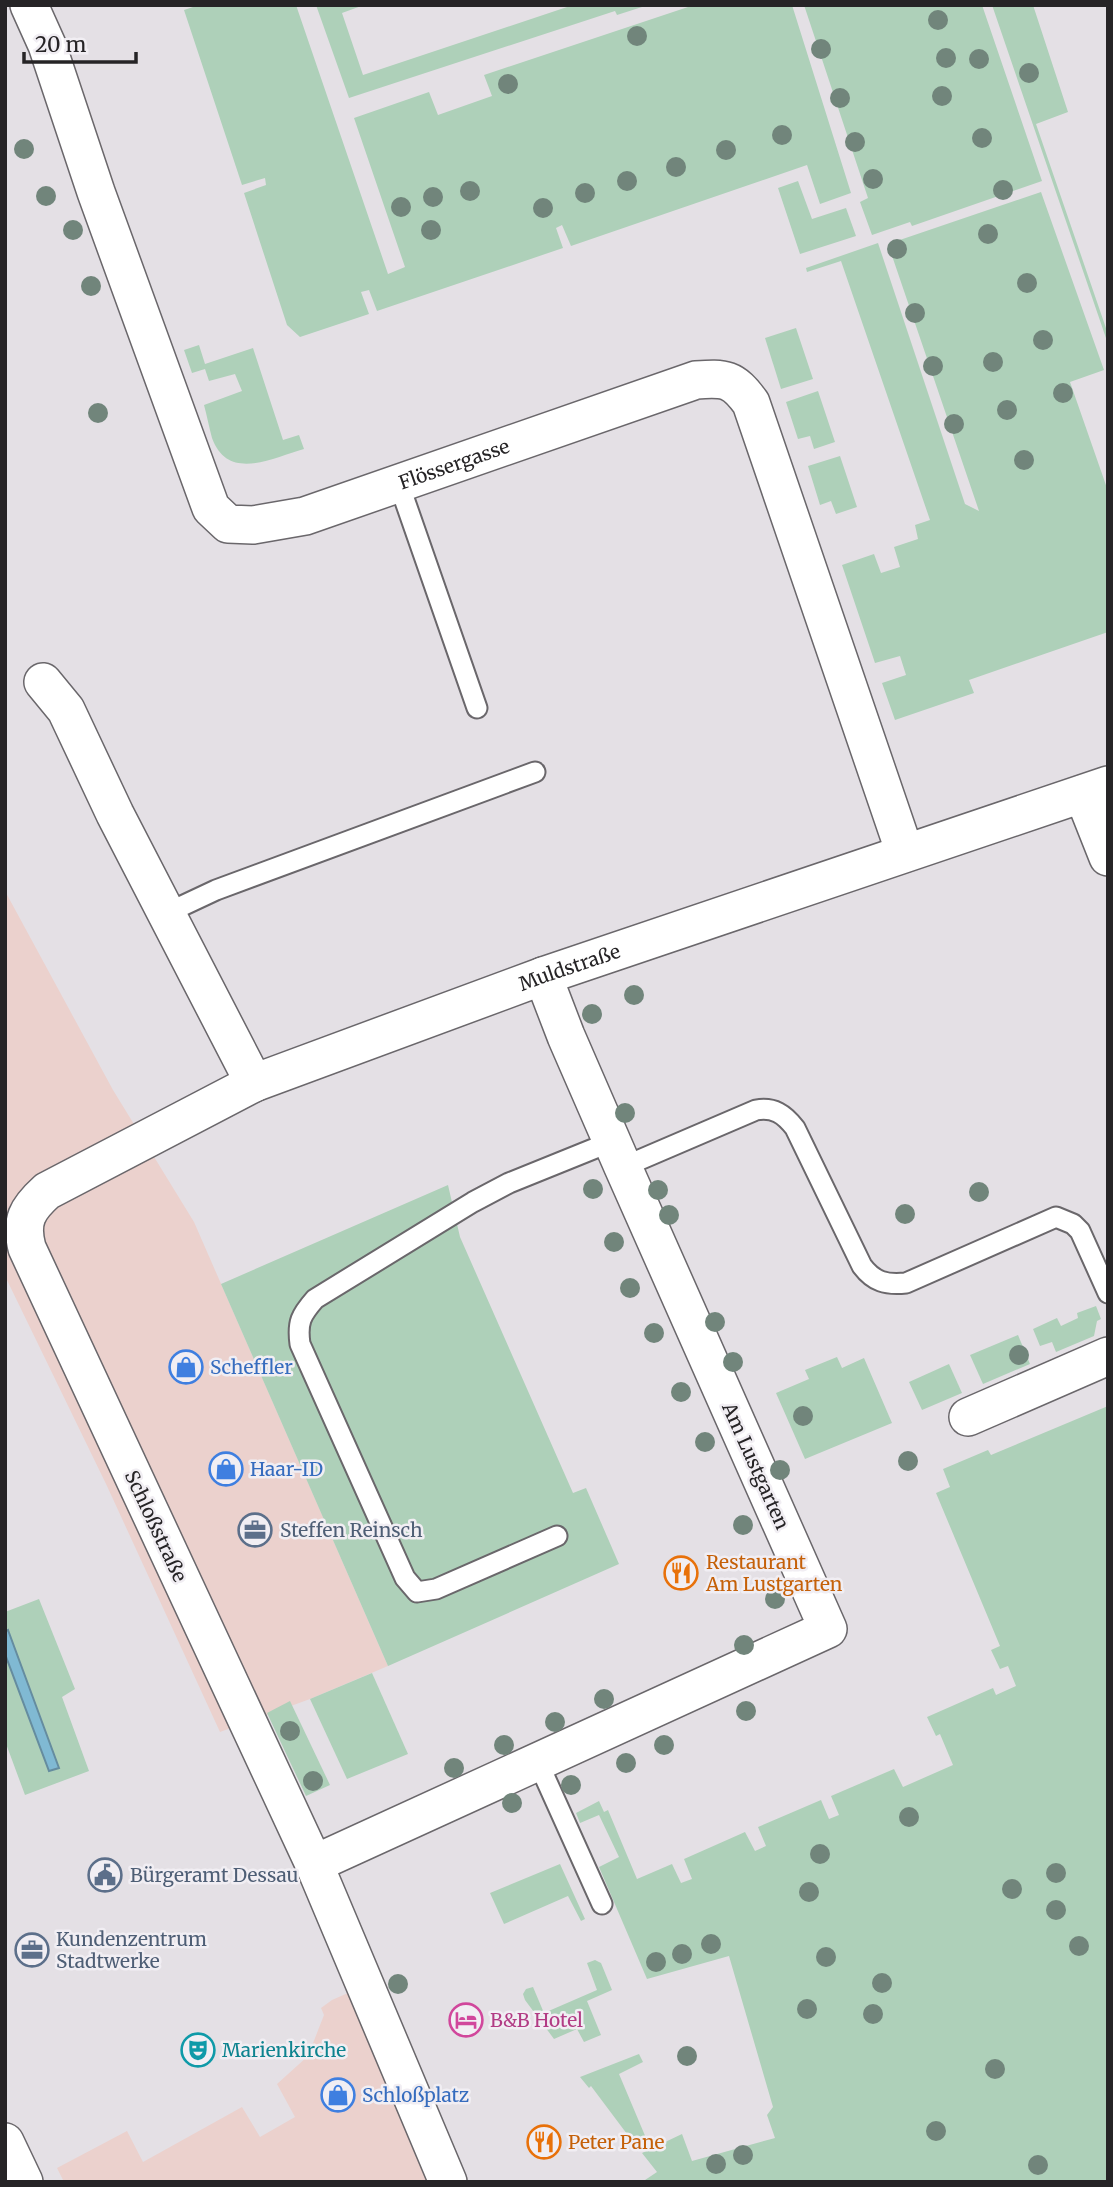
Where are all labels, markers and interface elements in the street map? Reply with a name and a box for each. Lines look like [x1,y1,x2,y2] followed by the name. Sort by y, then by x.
[24,21,136,65] scale bar
[35,31,87,58] text: 20 m
[395,434,513,495] street label: Flössergasse
[515,939,623,996] street label: Muldstraße
[167,1348,205,1386] shop icon: Scheffler
[210,1355,293,1379] place label: Scheffler
[717,1398,795,1534] street label: Am Lustgarten
[207,1450,245,1488] shop icon: Haar-ID
[250,1457,323,1481] place label: Haar-ID
[120,1466,192,1586] street label: Schloßstraße
[236,1511,274,1549] office icon: Steffen Reinsch
[280,1518,423,1542] place label: Steffen Reinsch
[705,1550,843,1596] place label: Restaurant Am Lustgarten
[662,1554,700,1592] restaurant icon: Restaurant Am Lustgarten
[86,1856,124,1894] public building icon: Bürgeramt Dessau
[130,1863,298,1887] place label: Bürgeramt Dessau
[56,1927,207,1973] place label: Kundenzentrum Stadtwerke
[13,1931,51,1969] office icon: Kundenzentrum Stadtwerke
[447,2001,485,2039] hotel icon: B&B Hotel
[490,2008,583,2032] place label: B&B Hotel
[179,2031,217,2069] theatre icon: Marienkirche
[222,2038,346,2062] place label: Marienkirche
[319,2076,357,2114] shop icon: Schloßplatz
[362,2083,469,2107] place label: Schloßplatz
[525,2123,563,2161] restaurant icon: Peter Pane
[568,2130,665,2154] place label: Peter Pane

